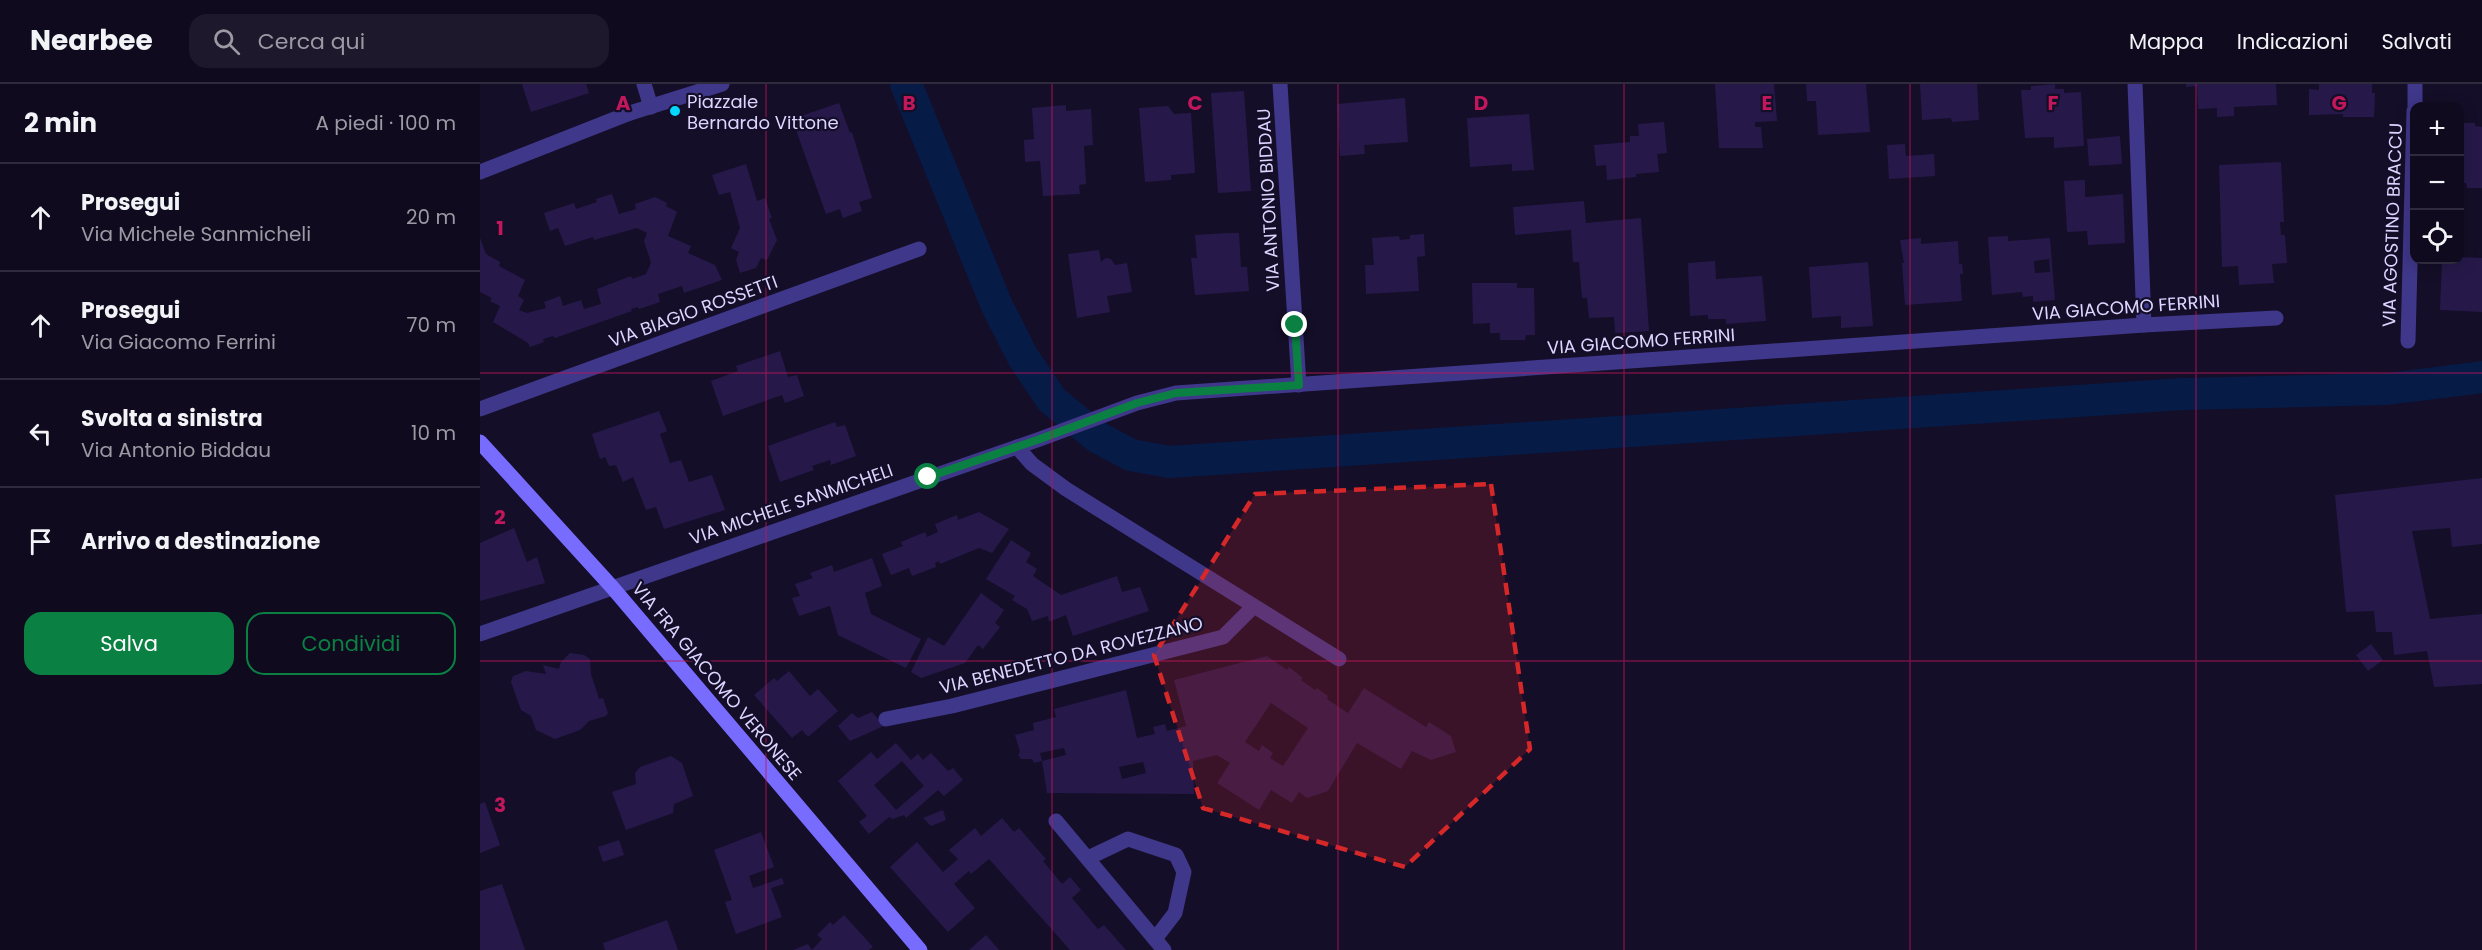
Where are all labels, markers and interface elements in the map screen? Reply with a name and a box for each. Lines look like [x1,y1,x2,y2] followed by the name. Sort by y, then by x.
[189,14,609,68] search box
[30,21,153,60] text: Nearbee
[210,25,243,58] icon: search
[258,26,365,57] text: Cerca qui
[2129,27,2204,56] text: Mappa
[2237,27,2349,56] text: Indicazioni
[2382,27,2452,56] text: Salvati
[616,89,631,117] text: A
[687,89,839,135] place label: Piazzale Bernardo Vittone
[902,89,916,117] text: B
[1187,89,1203,117] text: C
[1474,89,1488,117] text: D
[1762,89,1772,117] text: E
[2048,89,2059,117] text: F
[2331,89,2347,117] text: G
[2410,102,2464,264] map controls
[2410,102,2464,156] button: +
[668,104,682,118] marker: Piazzale Bernardo Vittone
[24,105,97,141] text: 2 min
[1251,108,1285,292] street label: VIA ANTONIO BIDDAU
[316,109,456,137] text: A piedi · 100 m
[2376,123,2408,327] street label: VIA AGOSTINO BRACCU
[2410,156,2464,210] button: −
[81,187,180,218] text: Prosegui
[24,201,57,234] icon: ahead
[406,203,456,231] text: 20 m
[2410,210,2464,264] button: locate
[496,214,504,242] text: 1
[81,220,311,248] text: Via Michele Sanmicheli
[605,269,781,353] street label: VIA BIAGIO ROSSETTI
[2031,288,2221,326] street label: VIA GIACOMO FERRINI
[81,295,180,326] text: Prosegui
[24,309,57,342] icon: ahead
[407,311,456,339] text: 70 m
[1281,311,1307,337] route end
[1546,322,1736,360] street label: VIA GIACOMO FERRINI
[81,328,276,356] text: Via Giacomo Ferrini
[81,403,263,434] text: Svolta a sinistra
[24,417,57,450] icon: left
[411,419,456,447] text: 10 m
[81,436,271,464] text: Via Antonio Biddau
[686,457,896,551] street label: VIA MICHELE SANMICHELI
[914,463,940,489] route start
[494,503,506,531] text: 2
[24,525,57,558] icon: arrive
[81,526,320,557] text: Arrivo a destinazione
[627,577,807,785] street label: VIA FRA GIACOMO VERONESE
[937,610,1205,700] street label: VIA BENEDETTO DA ROVEZZANO
[24,612,234,675] button: Salva
[246,612,456,675] button: Condividi
[494,791,506,819] text: 3

